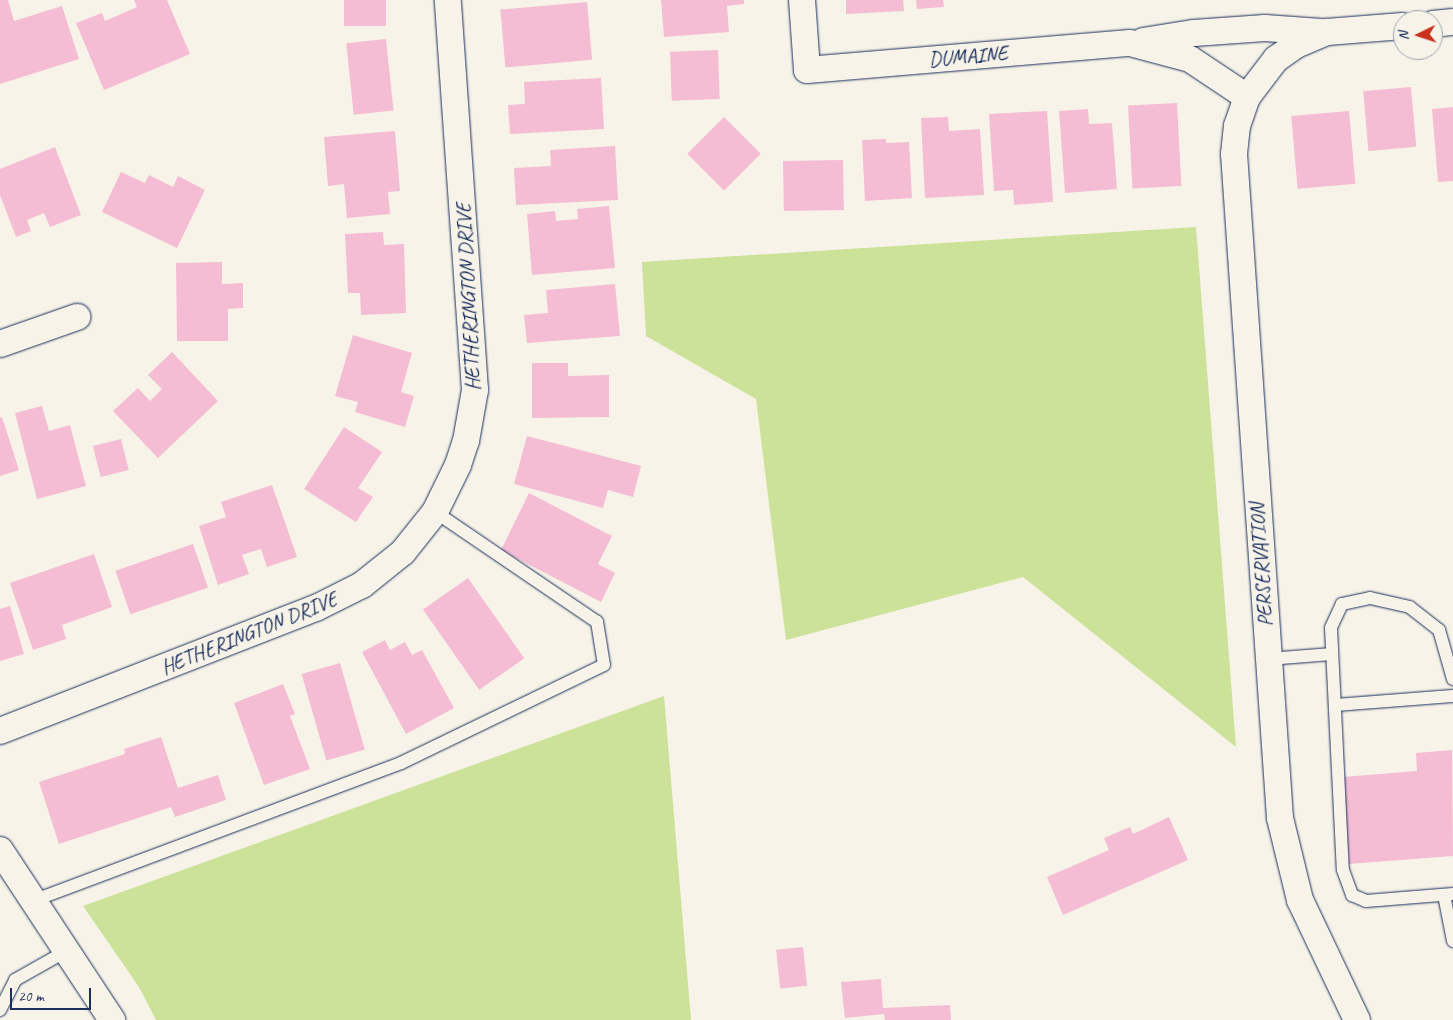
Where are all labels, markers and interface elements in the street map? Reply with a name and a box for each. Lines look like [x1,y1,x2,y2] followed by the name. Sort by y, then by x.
[1393,10,1443,60] north arrow
[1395,31,1412,41] text: N
[927,40,1009,72] street label: DUMAINE
[451,203,485,391] street label: HETHERINGTON DRIVE
[1244,502,1278,628] street label: PERSERVATION
[157,586,341,680] street label: HETHERINGTON DRIVE
[12,978,94,1010] scale bar
[18,987,44,1006] text: 20 m

